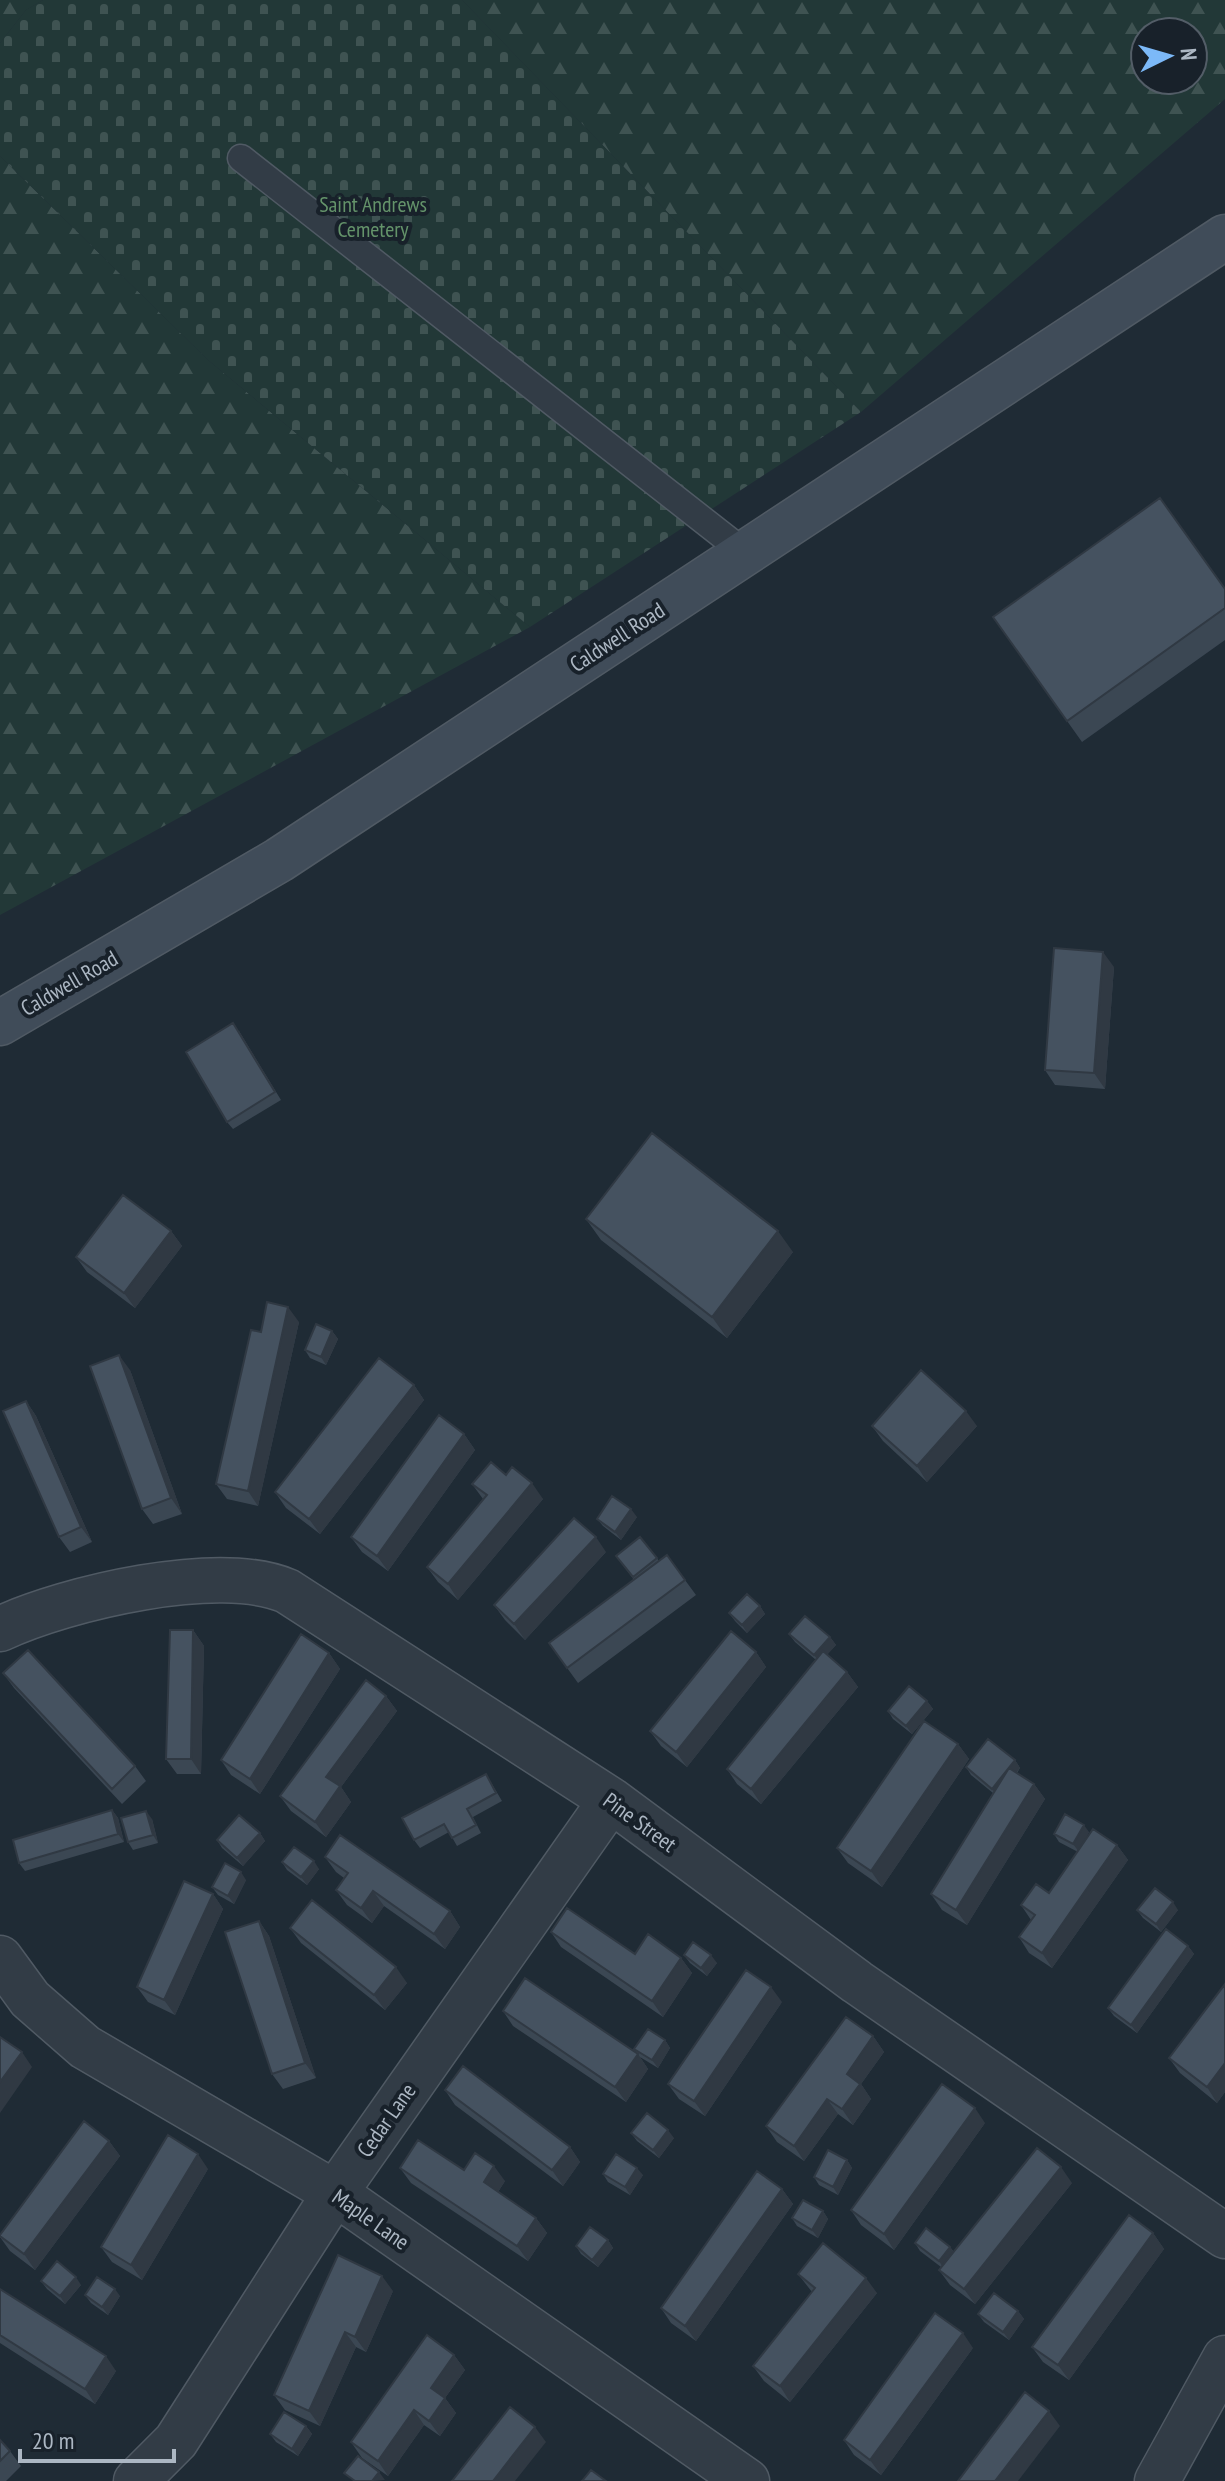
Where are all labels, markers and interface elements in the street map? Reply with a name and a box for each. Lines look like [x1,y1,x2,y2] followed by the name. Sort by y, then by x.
[1129,16,1209,96] north arrow
[1174,47,1203,61] text: N
[319,190,427,243] park label: Saint Andrews Cemetery
[564,596,670,678] street label: Caldwell Road
[15,944,123,1022] street label: Caldwell Road
[598,1786,682,1858] street label: Pine Street
[350,2078,422,2162] street label: Cedar Lane
[327,2182,415,2256] street label: Maple Lane
[20,2413,174,2463] scale bar
[32,2425,74,2456] text: 20 m

